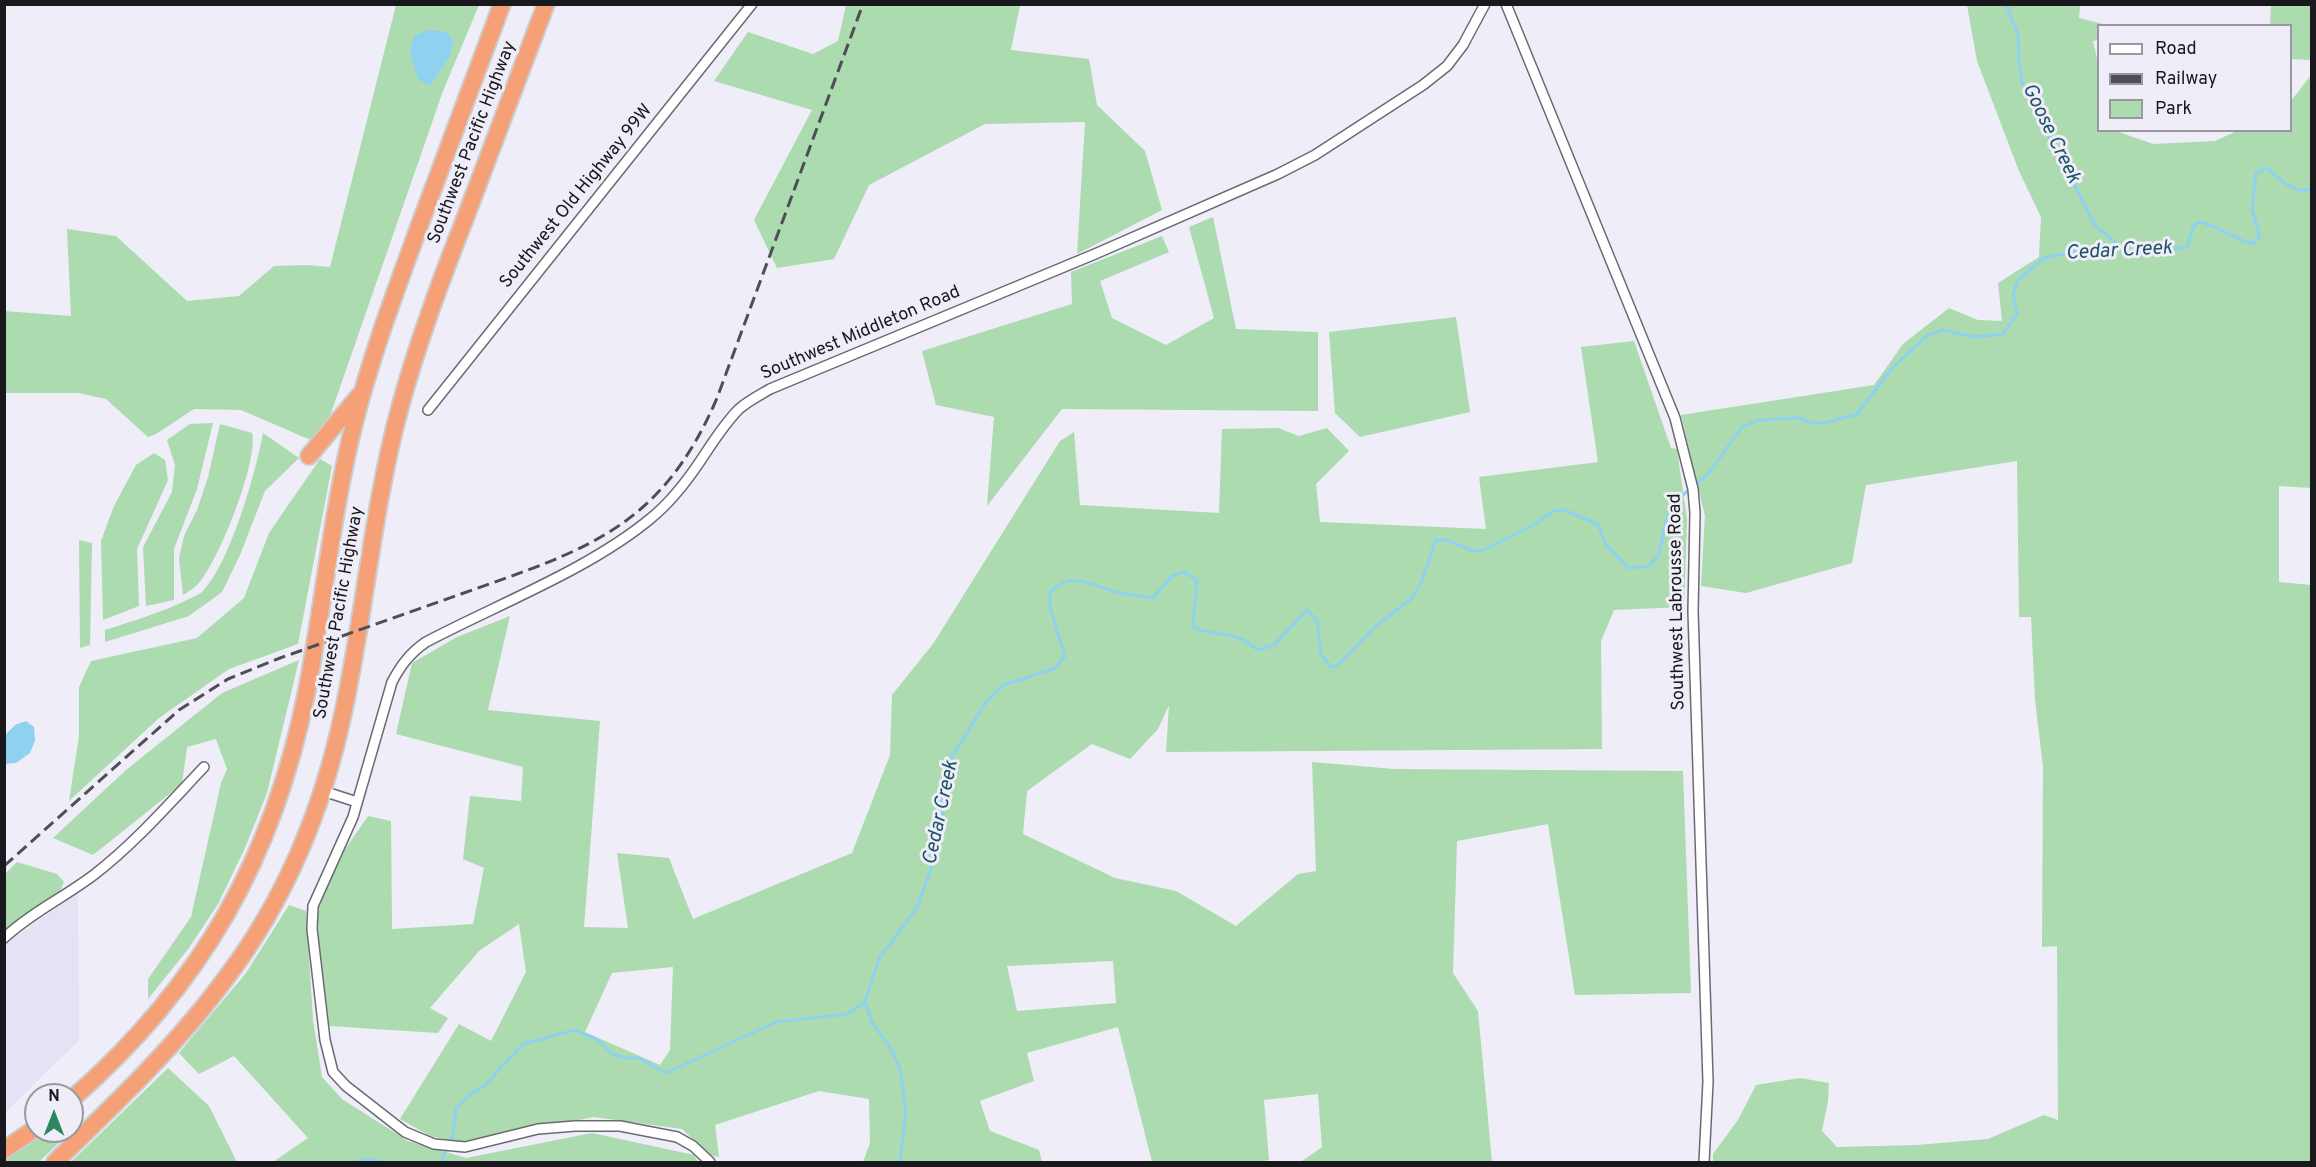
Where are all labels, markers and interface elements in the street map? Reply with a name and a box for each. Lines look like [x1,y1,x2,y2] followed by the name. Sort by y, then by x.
[2097,24,2292,132] legend
[2155,38,2197,61] text: Road
[424,39,522,247] street label: Southwest Pacific Highway
[2155,68,2217,91] text: Railway
[2015,80,2085,188] water label: Goose Creek
[2155,98,2192,121] text: Park
[496,101,658,293] street label: Southwest Old Highway 99W
[2065,237,2173,267] water label: Cedar Creek
[758,282,964,386] street label: Southwest Middleton Road
[1665,493,1691,711] street label: Southwest Labrousse Road
[311,505,369,721] street label: Southwest Pacific Highway
[919,758,965,868] water label: Cedar Creek
[24,1083,84,1143] north arrow
[48,1087,60,1107] text: N

